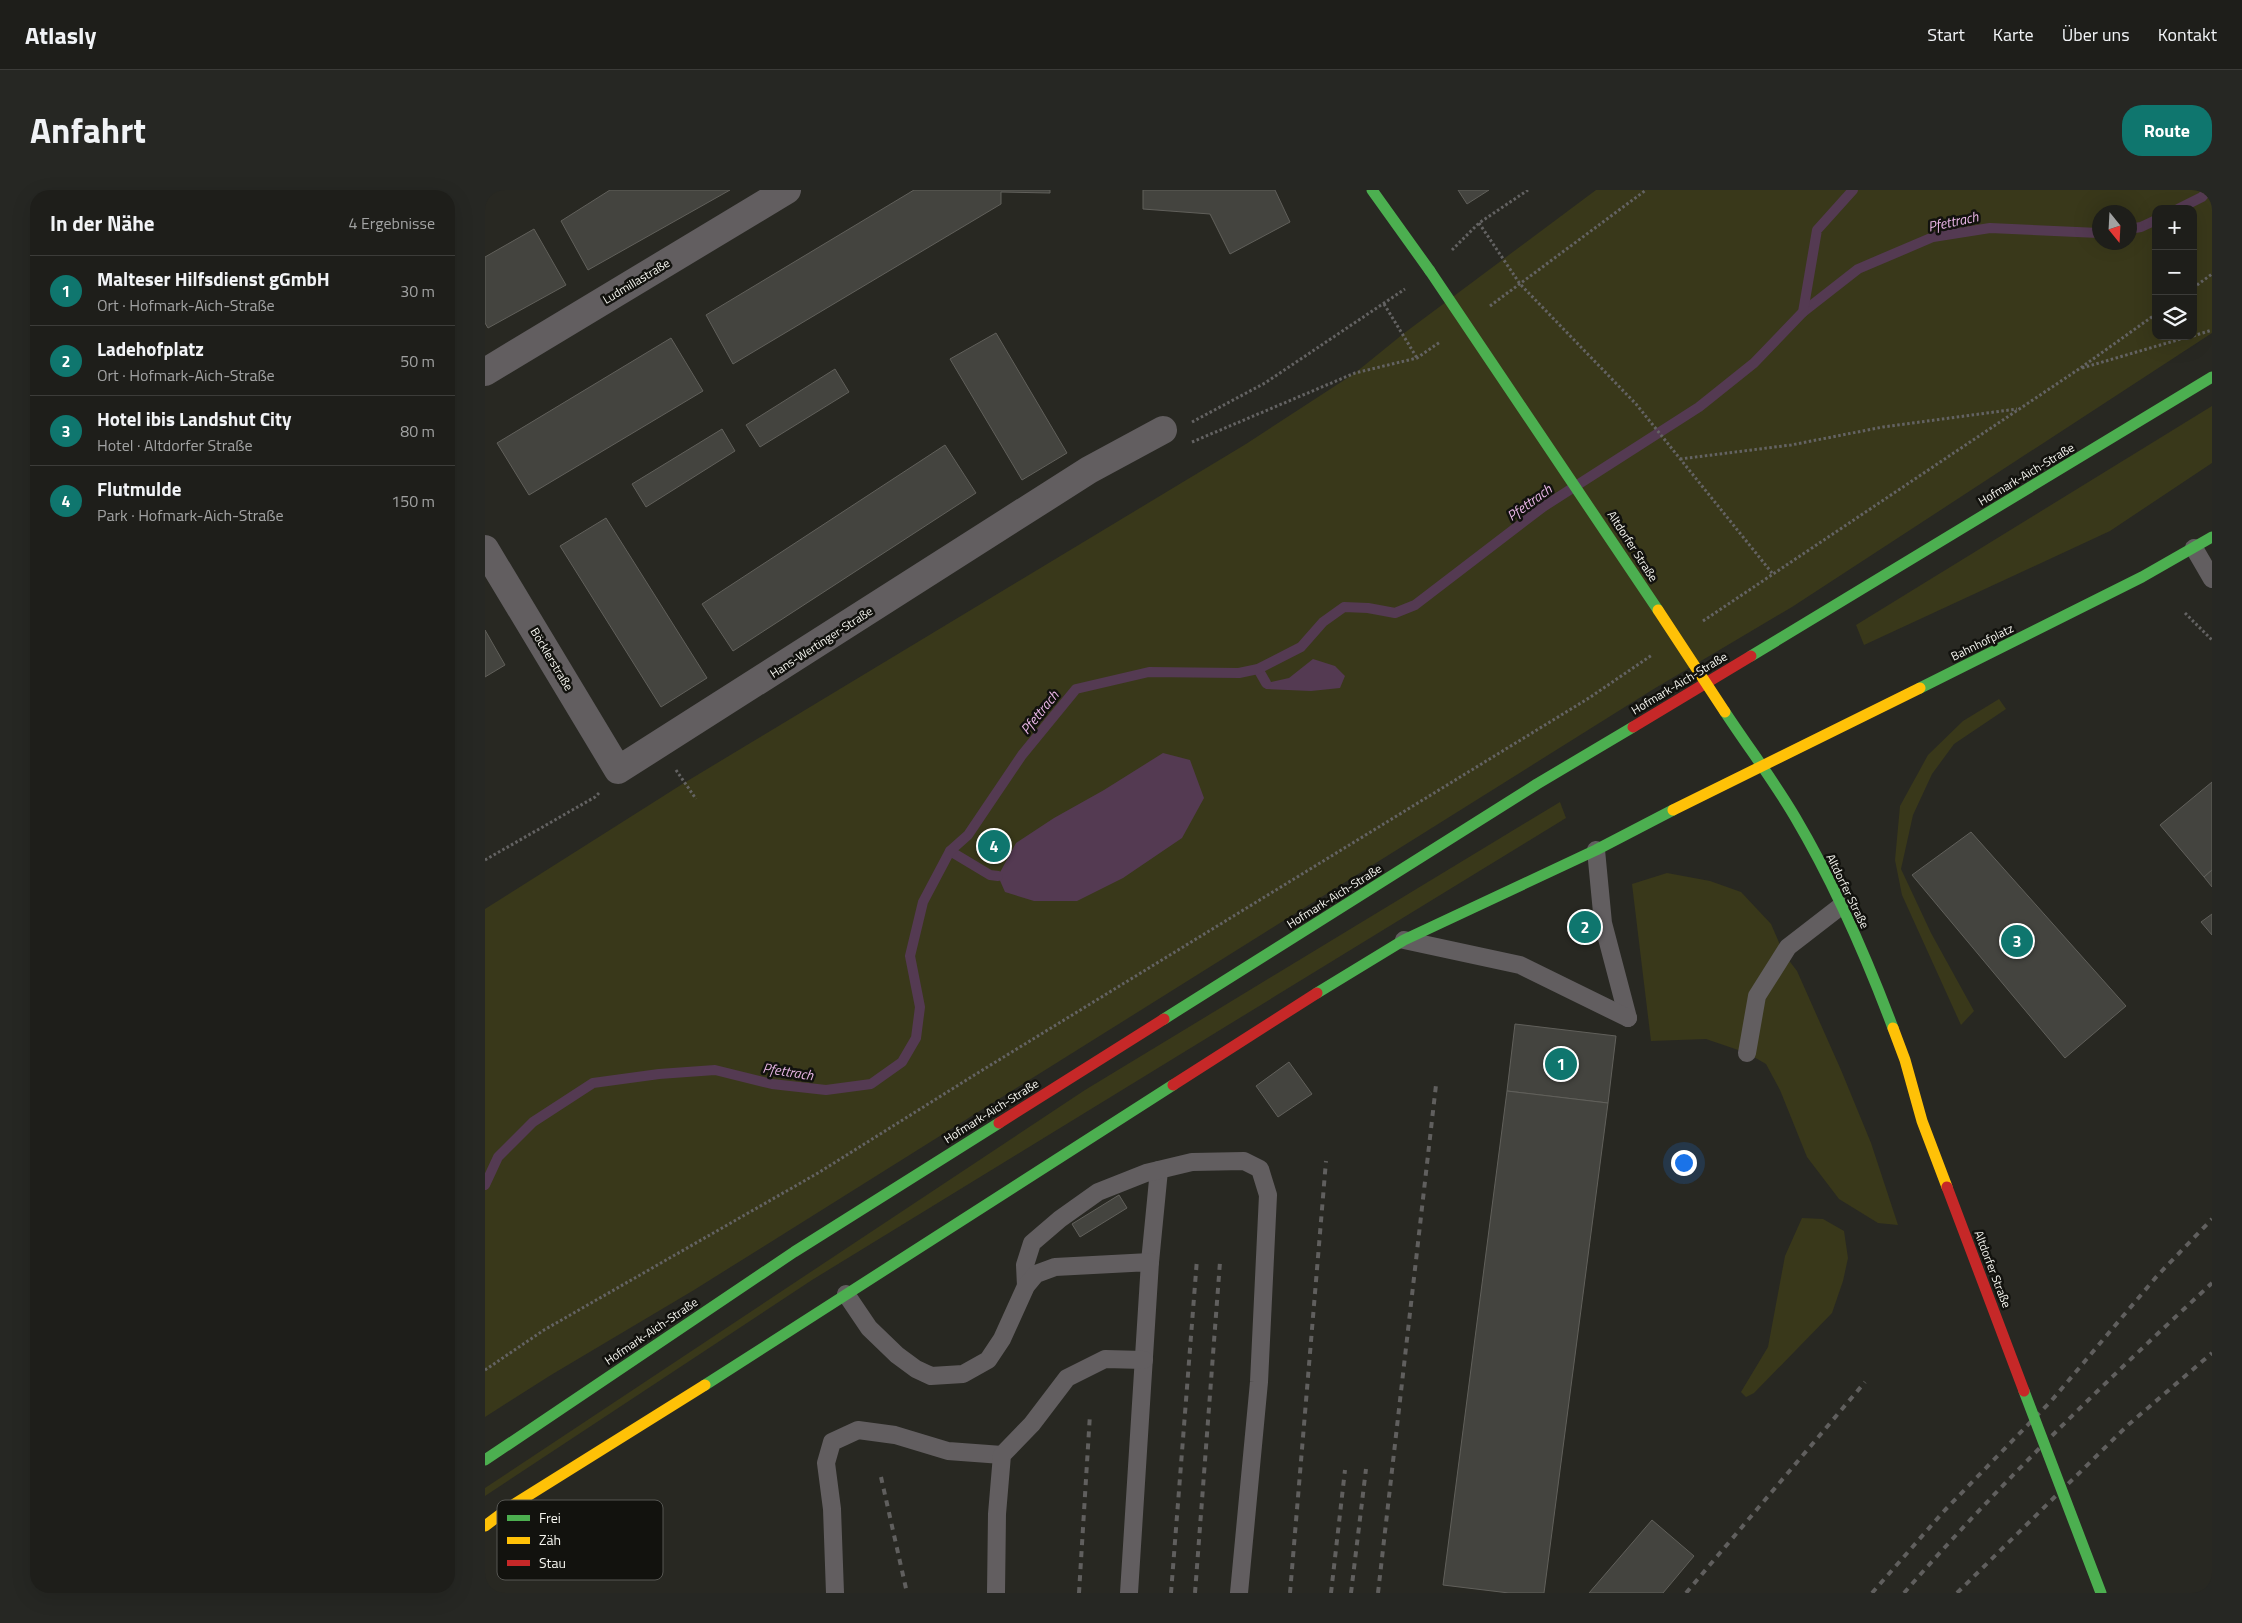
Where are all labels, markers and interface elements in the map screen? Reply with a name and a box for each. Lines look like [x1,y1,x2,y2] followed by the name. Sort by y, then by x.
[25,17,96,53] text: Atlasly
[1927,21,1965,48] text: Start
[1993,21,2034,48] text: Karte
[2062,21,2130,48] text: Über uns
[2158,21,2217,48] text: Kontakt
[30,103,146,157] text: Anfahrt
[2122,105,2212,156] button: Route
[1926,205,1981,237] water label: Pfettrach
[2092,205,2137,250] north arrow
[2152,205,2197,340] map controls
[2152,205,2197,250] button: +
[50,207,155,239] text: In der Nähe
[348,211,435,235] text: 4 Ergebnisse
[2152,250,2197,295] button: −
[599,253,673,309] street label: Ludmillastraße
[97,264,330,293] text: Malteser Hilfsdienst gGmbH
[62,279,70,303] text: 1
[400,279,435,303] text: 30 m
[97,293,275,317] text: Ort · Hofmark-Aich-Straße
[2152,295,2197,340] button: layers
[97,334,204,363] text: Ladehofplatz
[62,349,70,373] text: 2
[400,349,435,373] text: 50 m
[97,363,275,387] text: Ort · Hofmark-Aich-Straße
[97,404,291,433] text: Hotel ibis Landshut City
[62,419,70,443] text: 3
[400,419,435,443] text: 80 m
[97,433,253,457] text: Hotel · Altdorfer Straße
[1974,438,2078,510] street label: Hofmark-Aich-Straße
[97,474,181,503] text: Flutmulde
[1502,478,1557,526] water label: Pfettrach
[62,489,70,513] text: 4
[391,489,435,513] text: 150 m
[97,503,284,527] text: Park · Hofmark-Aich-Straße
[1603,507,1663,585] street label: Altdorfer Straße
[766,602,876,682] street label: Hans-Wertinger-Straße
[1947,619,2017,665] street label: Bahnhofplatz
[526,624,578,694] street label: Böcklerstraße
[1627,647,1731,719] street label: Hofmark-Aich-Straße
[1015,685,1064,738] water label: Pfettrach
[978,827,1010,865] pin: 4
[1822,850,1874,932] street label: Altdorfer Straße
[1283,859,1385,933] street label: Hofmark-Aich-Straße
[1569,908,1601,946] pin: 2
[2001,922,2033,960] pin: 3
[1545,1045,1577,1083] pin: 1
[761,1057,816,1086] water label: Pfettrach
[940,1074,1042,1148] street label: Hofmark-Aich-Straße
[1671,1150,1697,1176] your location
[1970,1228,2016,1310] street label: Altdorfer Straße
[600,1293,702,1369] street label: Hofmark-Aich-Straße
[497,1500,663,1580] legend
[539,1507,561,1528] text: Frei
[539,1529,561,1550] text: Zäh
[539,1552,566,1573] text: Stau

